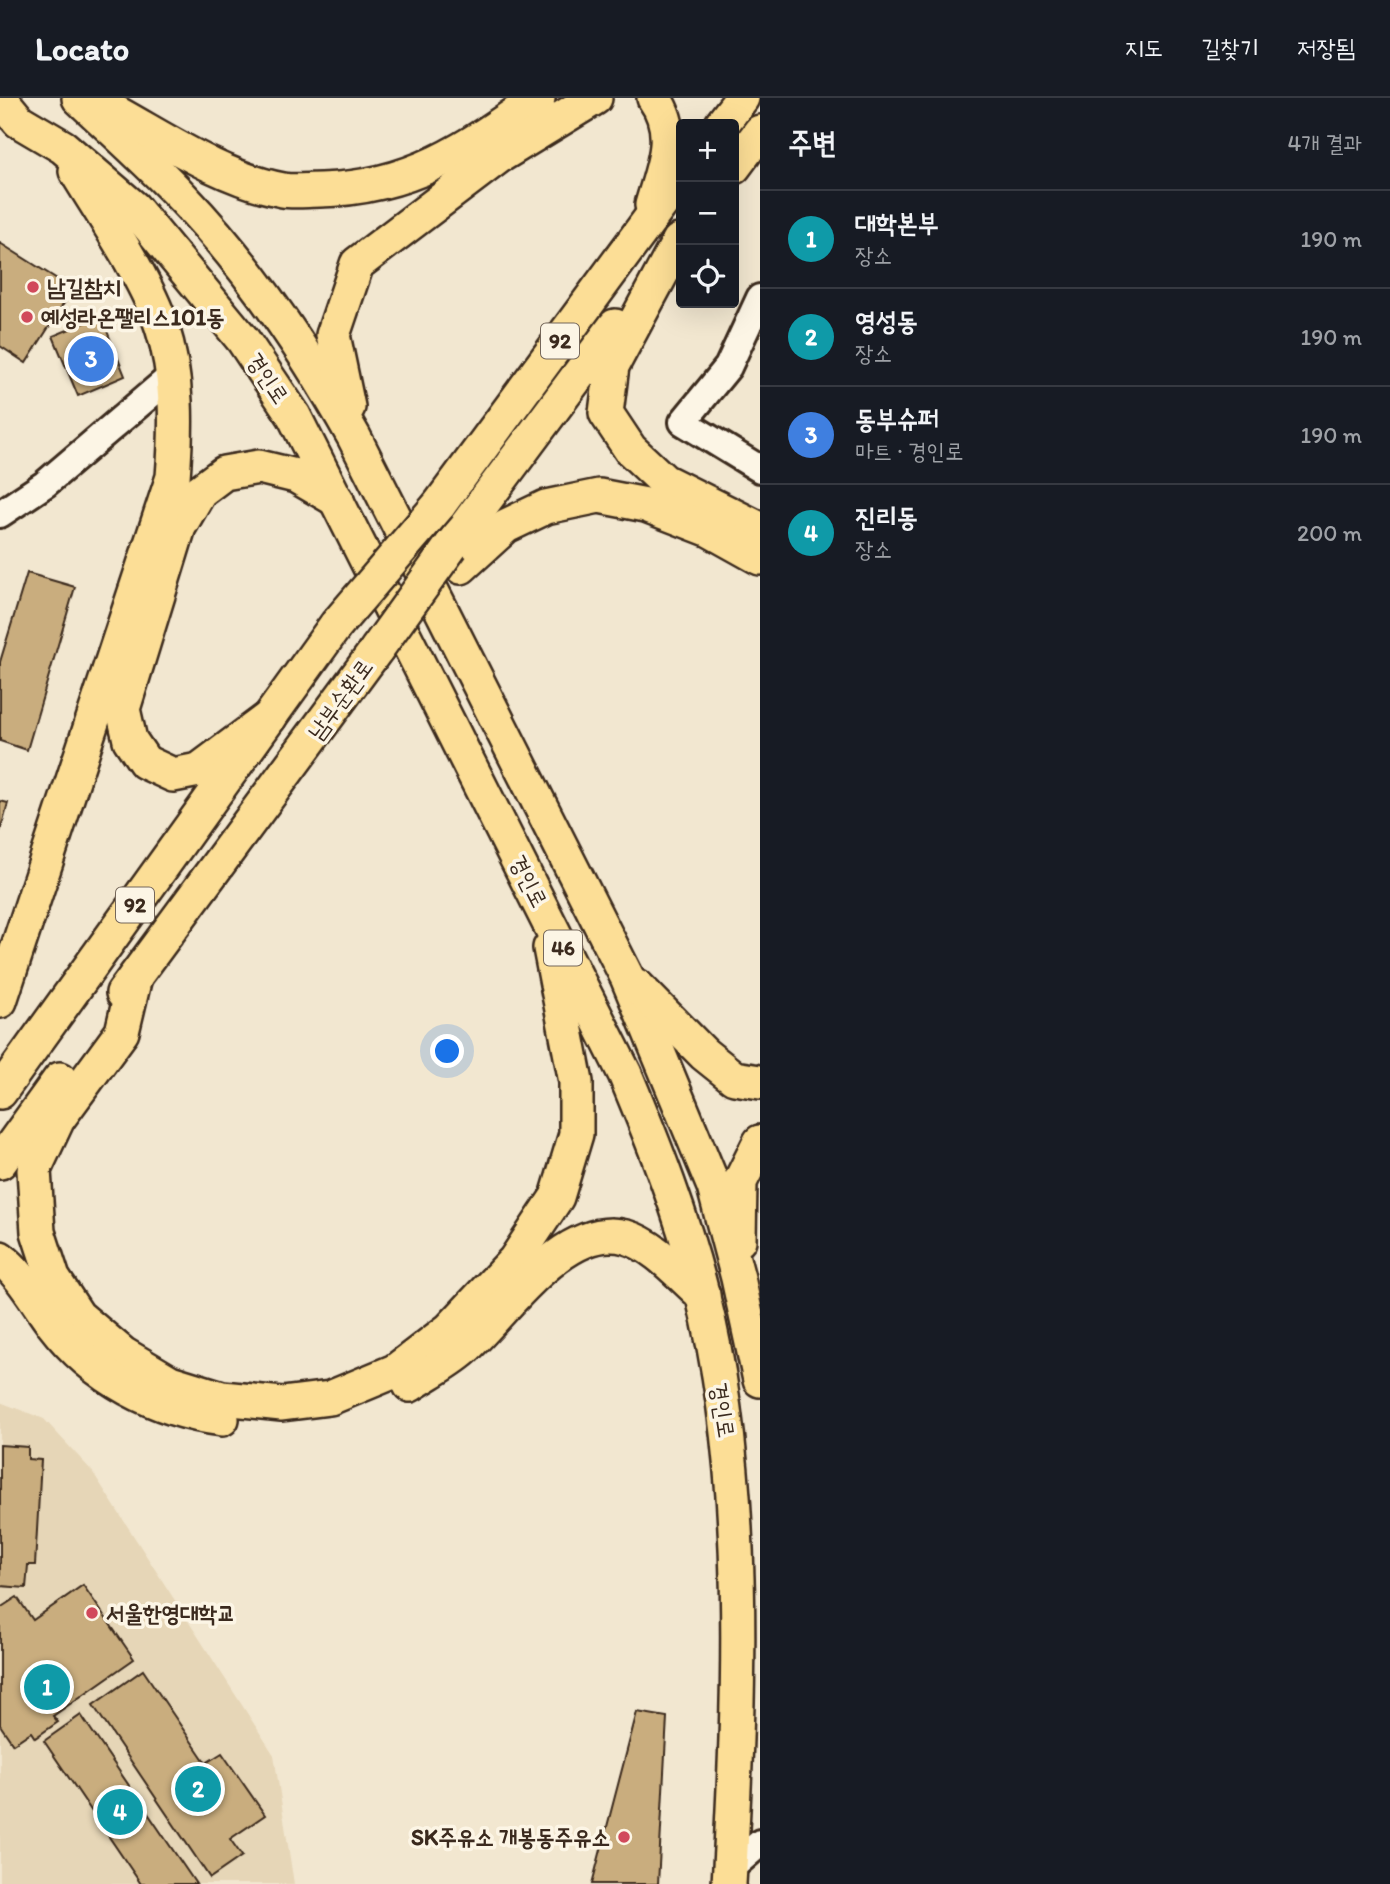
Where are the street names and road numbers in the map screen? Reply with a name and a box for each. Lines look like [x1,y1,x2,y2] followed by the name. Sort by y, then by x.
[541,324,579,358] road number: 92
[241,347,295,409] street label: 경인로
[301,653,379,745] street label: 남부순환로
[504,850,554,912] street label: 경인로
[116,888,154,922] road number: 92
[544,930,582,966] road number: 46
[705,1380,741,1440] street label: 경인로

